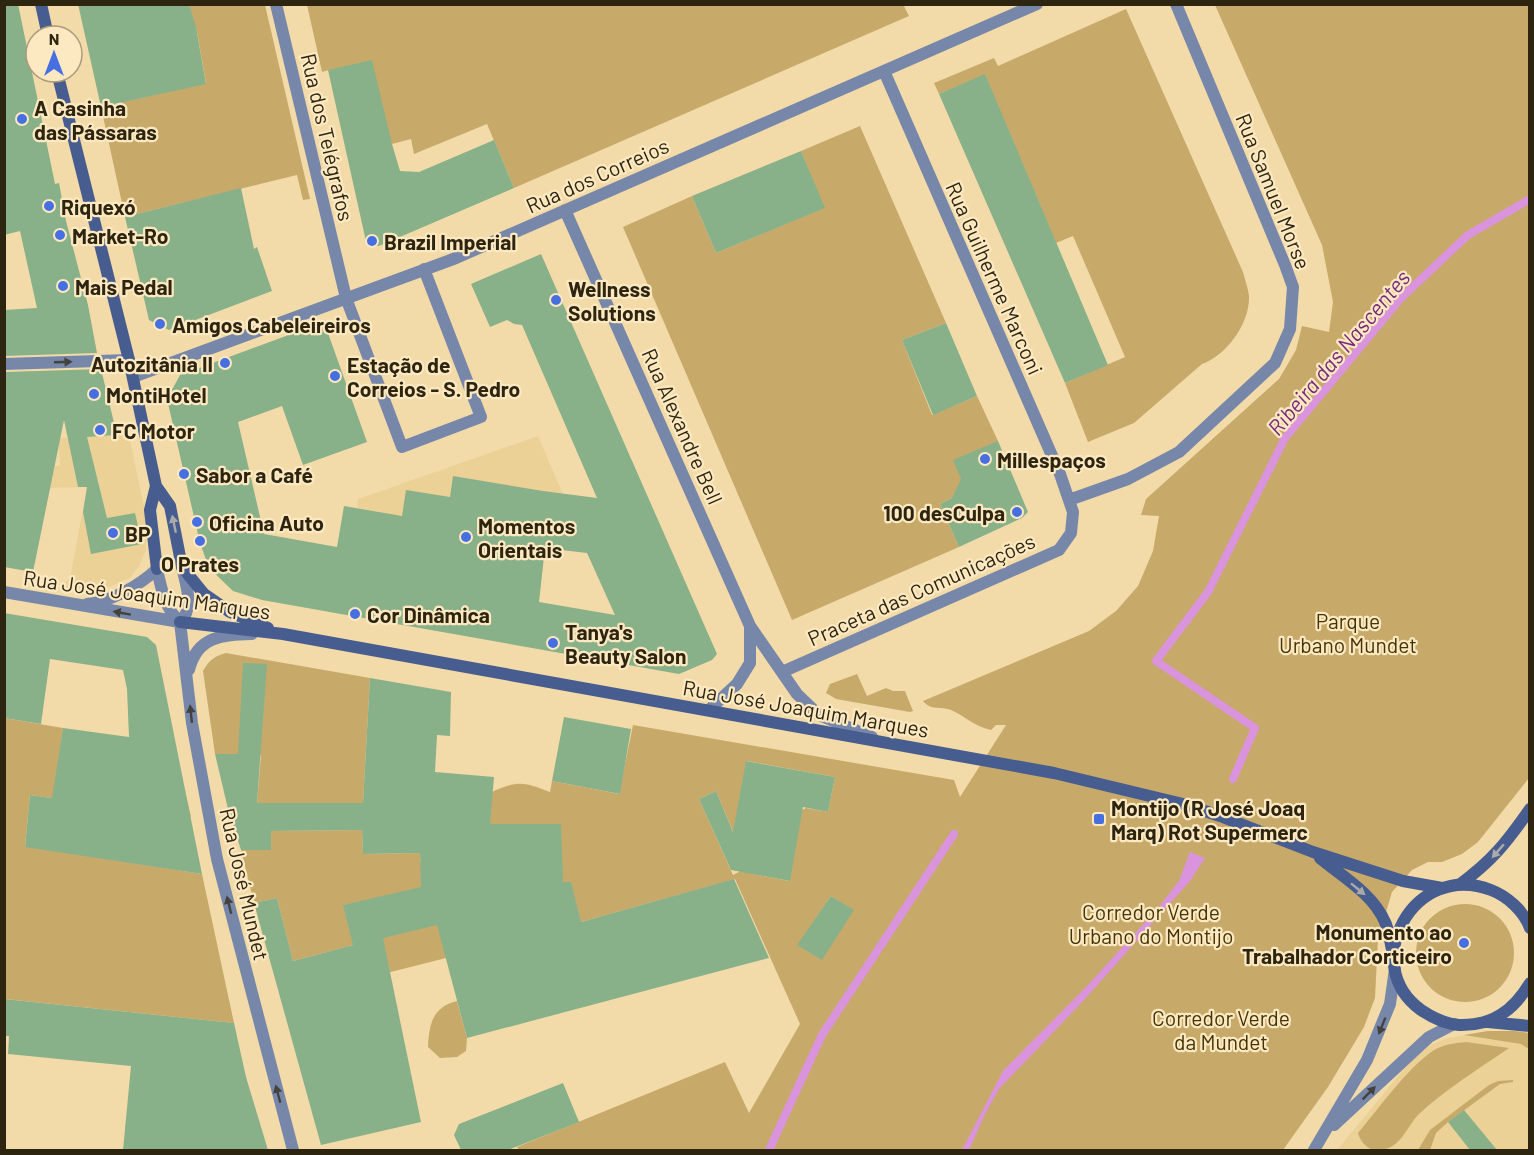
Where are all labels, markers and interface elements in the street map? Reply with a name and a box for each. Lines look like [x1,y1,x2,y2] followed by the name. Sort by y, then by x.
[24,24,84,84] north arrow
[49,29,59,48] text: N
[297,51,359,223] street label: Rua dos Telégrafos
[34,95,157,144] place label: A Casinha das Pássaras
[1231,109,1317,273] street label: Rua Samuel Morse
[15,112,29,126] marker: A Casinha das Pássaras
[522,132,672,218] street label: Rua dos Correios
[941,178,1049,378] street label: Rua Guilherme Marconi
[61,194,136,219] place label: Riquexó
[42,199,56,213] marker: Riquexó
[72,223,168,248] place label: Market-Ro
[53,228,67,242] marker: Market-Ro
[384,229,516,254] place label: Brazil Imperial
[365,234,379,248] marker: Brazil Imperial
[1261,264,1415,440] water label: Ribeira das Nascentes
[75,274,173,299] place label: Mais Pedal
[568,276,656,325] place label: Wellness Solutions
[56,279,70,293] marker: Mais Pedal
[549,293,563,307] marker: Wellness Solutions
[172,312,371,337] place label: Amigos Cabeleireiros
[153,317,167,331] marker: Amigos Cabeleireiros
[637,344,729,508] street label: Rua Alexandre Bell
[91,351,213,376] place label: Autozitânia II
[347,352,520,401] place label: Estação de Correios - S. Pedro
[218,356,232,370] marker: Autozitânia II
[53,357,72,367] one-way arrow
[328,369,342,383] marker: Estação de Correios - S. Pedro
[106,382,207,407] place label: MontiHotel
[87,387,101,401] marker: MontiHotel
[112,418,195,443] place label: FC Motor
[93,423,107,437] marker: FC Motor
[997,447,1106,472] place label: Millespaços
[978,452,992,466] marker: Millespaços
[196,462,313,487] place label: Sabor a Café
[177,467,191,481] marker: Sabor a Café
[883,500,1005,525] place label: 100 desCulpa
[1010,505,1024,519] marker: 100 desCulpa
[209,510,324,535] place label: Oficina Auto
[478,513,575,562] place label: Momentos Orientais
[168,515,178,534] one-way arrow
[190,515,204,529] marker: Oficina Auto
[125,521,151,546] place label: BP
[106,526,120,540] marker: BP
[804,528,1038,650] street label: Praceta das Comunicações
[459,530,473,544] marker: Momentos Orientais
[193,534,207,548] marker: O Prates
[161,551,239,576] place label: O Prates
[22,564,272,624] street label: Rua José Joaquim Marques
[367,602,490,627] place label: Cor Dinâmica
[348,607,362,621] marker: Cor Dinâmica
[113,608,132,617] one-way arrow
[1279,608,1417,657] park label: Parque Urbano Mundet
[565,619,686,668] place label: Tanya's Beauty Salon
[546,636,560,650] marker: Tanya's Beauty Salon
[681,674,931,742] street label: Rua José Joaquim Marques
[186,704,196,723] one-way arrow
[1111,795,1308,844] place label: Montijo (R José Joaq Marq) Rot Supermerc
[215,805,275,963] street label: Rua José Mundet
[1092,812,1106,826] marker: Montijo (R José Joaq Marq) Rot Supermerc
[1492,843,1505,858] one-way arrow
[1351,882,1366,894] one-way arrow
[223,896,233,914] one-way arrow
[1069,899,1233,948] park label: Corredor Verde Urbano do Montijo
[1242,919,1452,968] place label: Monumento ao Trabalhador Corticeiro
[1457,936,1471,950] marker: Monumento ao Trabalhador Corticeiro
[1152,1005,1290,1054] park label: Corredor Verde da Mundet
[1377,1017,1386,1035] one-way arrow
[272,1085,282,1103] one-way arrow
[1362,1086,1376,1100] one-way arrow

